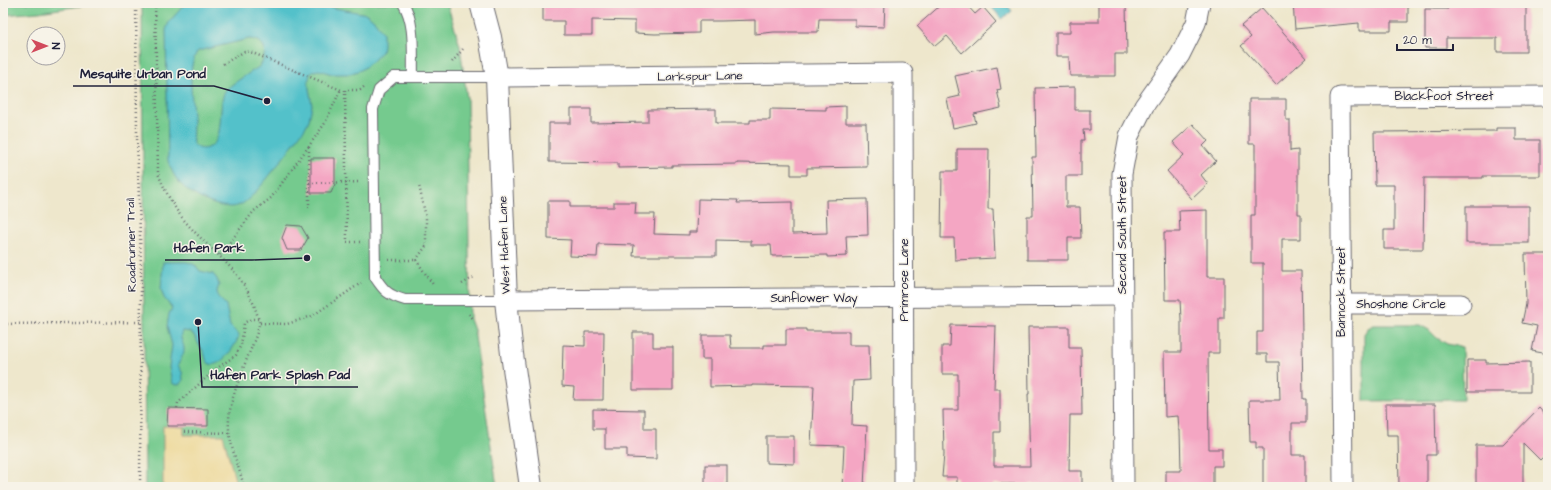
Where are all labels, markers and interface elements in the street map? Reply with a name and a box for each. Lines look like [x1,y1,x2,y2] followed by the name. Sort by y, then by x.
[26,26,66,66] north arrow
[1397,26,1453,52] scale bar
[1403,32,1432,49] text: 20 m
[48,43,63,50] text: N
[73,61,214,86] callout: Mesquite Urban Pond
[80,65,206,84] text: Mesquite Urban Pond
[657,67,743,86] street label: Larkspur Lane
[1395,88,1494,105] street label: Blackfoot Street
[1114,176,1131,294] street label: Second South Street
[494,195,515,294] street label: West Hafen Lane
[122,198,141,292] street label: Roadrunner Trail
[165,235,252,260] callout: Hafen Park
[896,238,913,322] street label: Primrose Lane
[173,239,246,257] text: Hafen Park
[1333,247,1350,337] street label: Bannock Street
[770,290,858,308] street label: Sunflower Way
[1356,296,1446,313] street label: Shoshone Circle
[202,362,358,387] callout: Hafen Park Splash Pad
[210,366,350,385] text: Hafen Park Splash Pad

